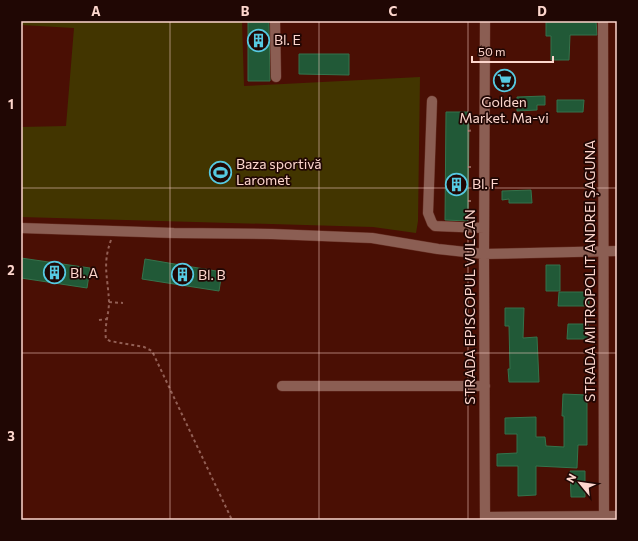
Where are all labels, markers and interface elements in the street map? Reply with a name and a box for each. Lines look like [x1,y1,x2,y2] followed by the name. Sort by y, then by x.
[91,3,101,19] text: A
[241,3,250,19] text: B
[389,3,398,19] text: C
[537,3,547,19] text: D
[246,27,272,53] building icon: Bl. E
[274,31,301,48] place label: Bl. E
[472,38,553,64] scale bar
[478,44,506,58] text: 50 m
[491,67,517,93] supermarket icon: Golden Market. Ma-vi
[459,93,549,126] place label: Golden Market. Ma-vi
[8,96,14,112] text: 1
[581,140,599,402] street label: STRADA MITROPOLIT ANDREI ȘAGUNA
[236,155,322,188] place label: Baza sportivă Laromet
[207,159,233,185] sports icon: Baza sportivă Laromet
[444,171,470,197] building icon: Bl. F
[472,175,499,192] place label: Bl. F
[461,209,478,405] street label: STRADA EPISCOPUL VULCAN
[42,260,68,286] building icon: Bl. A
[7,262,15,278] text: 2
[169,262,195,288] building icon: Bl. B
[70,264,99,281] place label: Bl. A
[198,266,226,283] place label: Bl. B
[7,428,15,444] text: 3
[560,463,600,503] north arrow
[563,471,579,485] text: N

